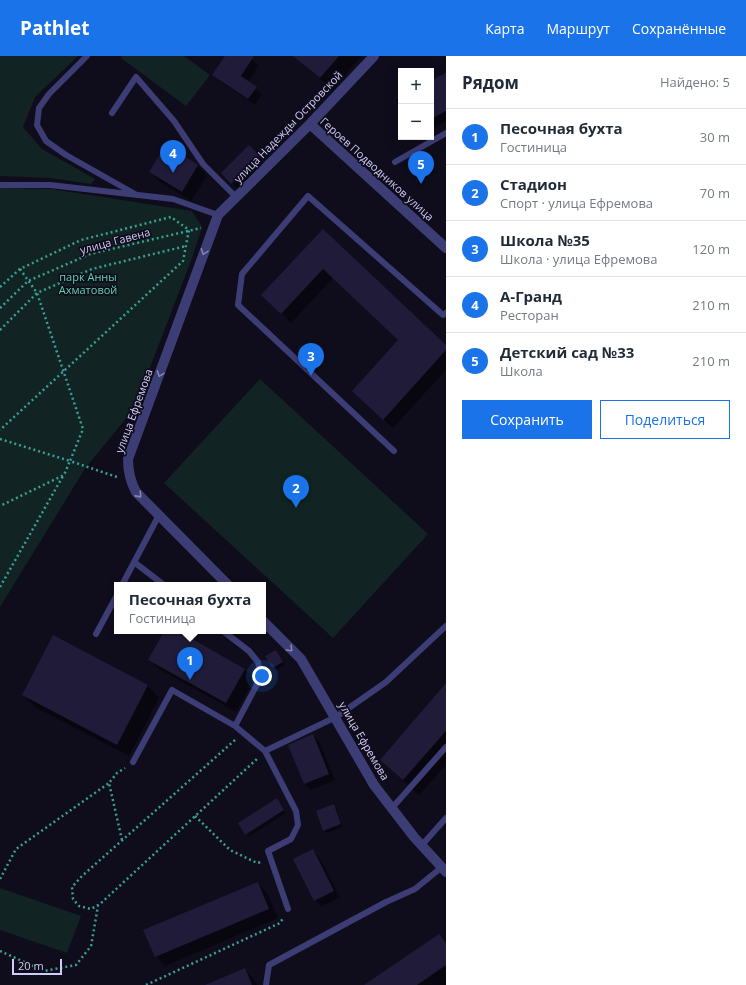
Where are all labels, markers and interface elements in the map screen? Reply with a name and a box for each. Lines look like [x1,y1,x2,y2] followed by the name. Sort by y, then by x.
[20,15,89,41] text: Pathlet
[485,19,524,38] text: Карта
[546,19,610,38] text: Маршрут
[632,19,726,38] text: Сохранённые
[230,67,345,186] street label: улица Надежды Островской
[398,68,434,140] map controls
[398,68,434,104] button: +
[462,71,519,94] text: Рядом
[660,73,730,91] text: Найдено: 5
[398,104,434,140] button: −
[317,114,437,224] street label: Героев Подводников улица
[500,118,623,138] text: Песочная бухта
[471,128,479,146] text: 1
[700,128,730,146] text: 30 m
[500,138,567,156] text: Гостиница
[160,140,186,173] pin: 4
[408,151,434,184] pin: 5
[500,174,567,194] text: Стадион
[471,184,479,202] text: 2
[700,184,730,202] text: 70 m
[500,194,653,212] text: Спорт · улица Ефремова
[78,224,152,257] street label: улица Гавена
[500,230,590,250] text: Школа №35
[471,240,479,258] text: 3
[692,240,730,258] text: 120 m
[201,248,209,255] one-way arrow
[500,250,658,268] text: Школа · улица Ефремова
[59,269,117,297] park label: парк Анны Ахматовой
[500,286,562,306] text: А-Гранд
[471,296,479,314] text: 4
[692,296,730,314] text: 210 m
[500,306,559,324] text: Ресторан
[500,342,634,362] text: Детский сад №33
[298,343,324,376] pin: 3
[471,352,479,370] text: 5
[692,352,730,370] text: 210 m
[500,362,543,380] text: Школа
[111,367,156,455] street label: улица Ефремова
[156,370,164,377] one-way arrow
[462,400,592,439] button: Сохранить
[600,400,730,439] button: Поделиться
[283,475,309,508] pin: 2
[135,490,142,498] one-way arrow
[114,582,266,634] popup
[129,589,251,609] text: Песочная бухта
[129,609,196,627] text: Гостиница
[285,644,293,652] one-way arrow
[177,647,203,680] pin: 1
[252,666,272,686] your location
[336,699,393,783] street label: улица Ефремова
[12,957,62,976] scale bar
[18,958,44,973] text: 20 m

